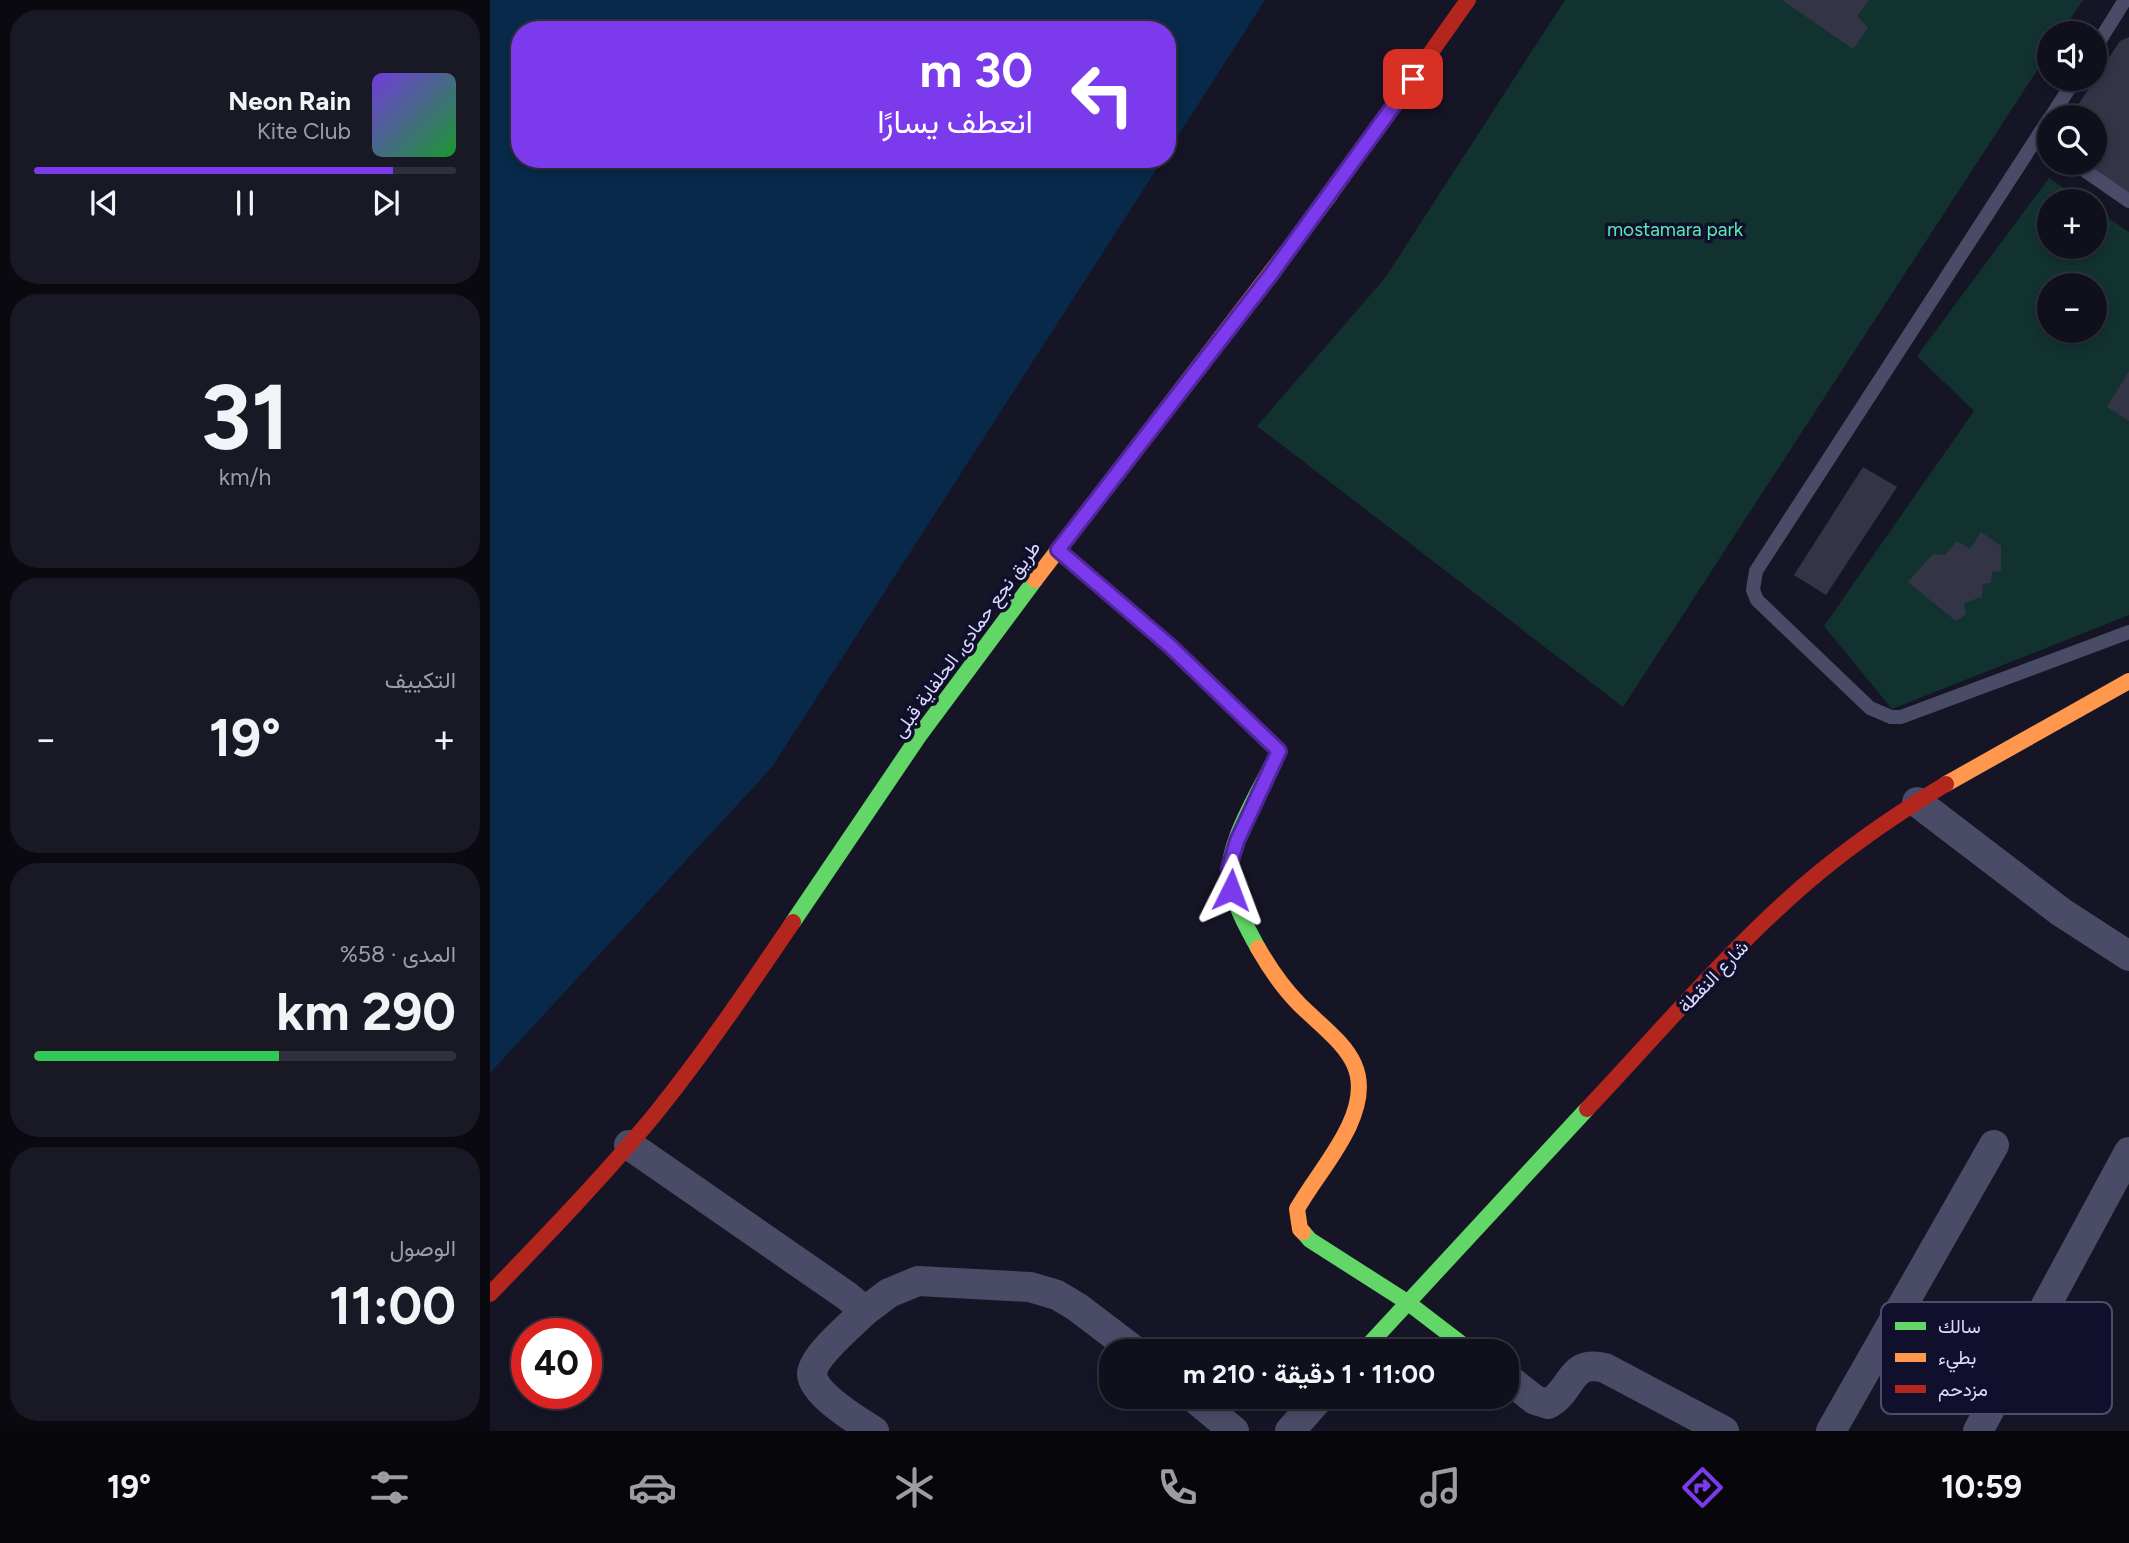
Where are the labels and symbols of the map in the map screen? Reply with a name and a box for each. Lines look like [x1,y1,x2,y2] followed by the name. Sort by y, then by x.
[1383,49,1443,109] pin
[1607,218,1744,241] park label: mostamara park
[887,537,1047,743] street label: طريق نجع حمادى, الحلفاية قبلى
[1194,853,1268,927] position arrow
[1673,936,1754,1018] street label: شارع النقطة
[1881,1302,2112,1414] legend
[1938,1315,1981,1338] text: سالك
[511,1318,602,1409] speed limit sign: 40
[1938,1346,1976,1373] text: بطيء
[1938,1378,1988,1402] text: مزدحم

